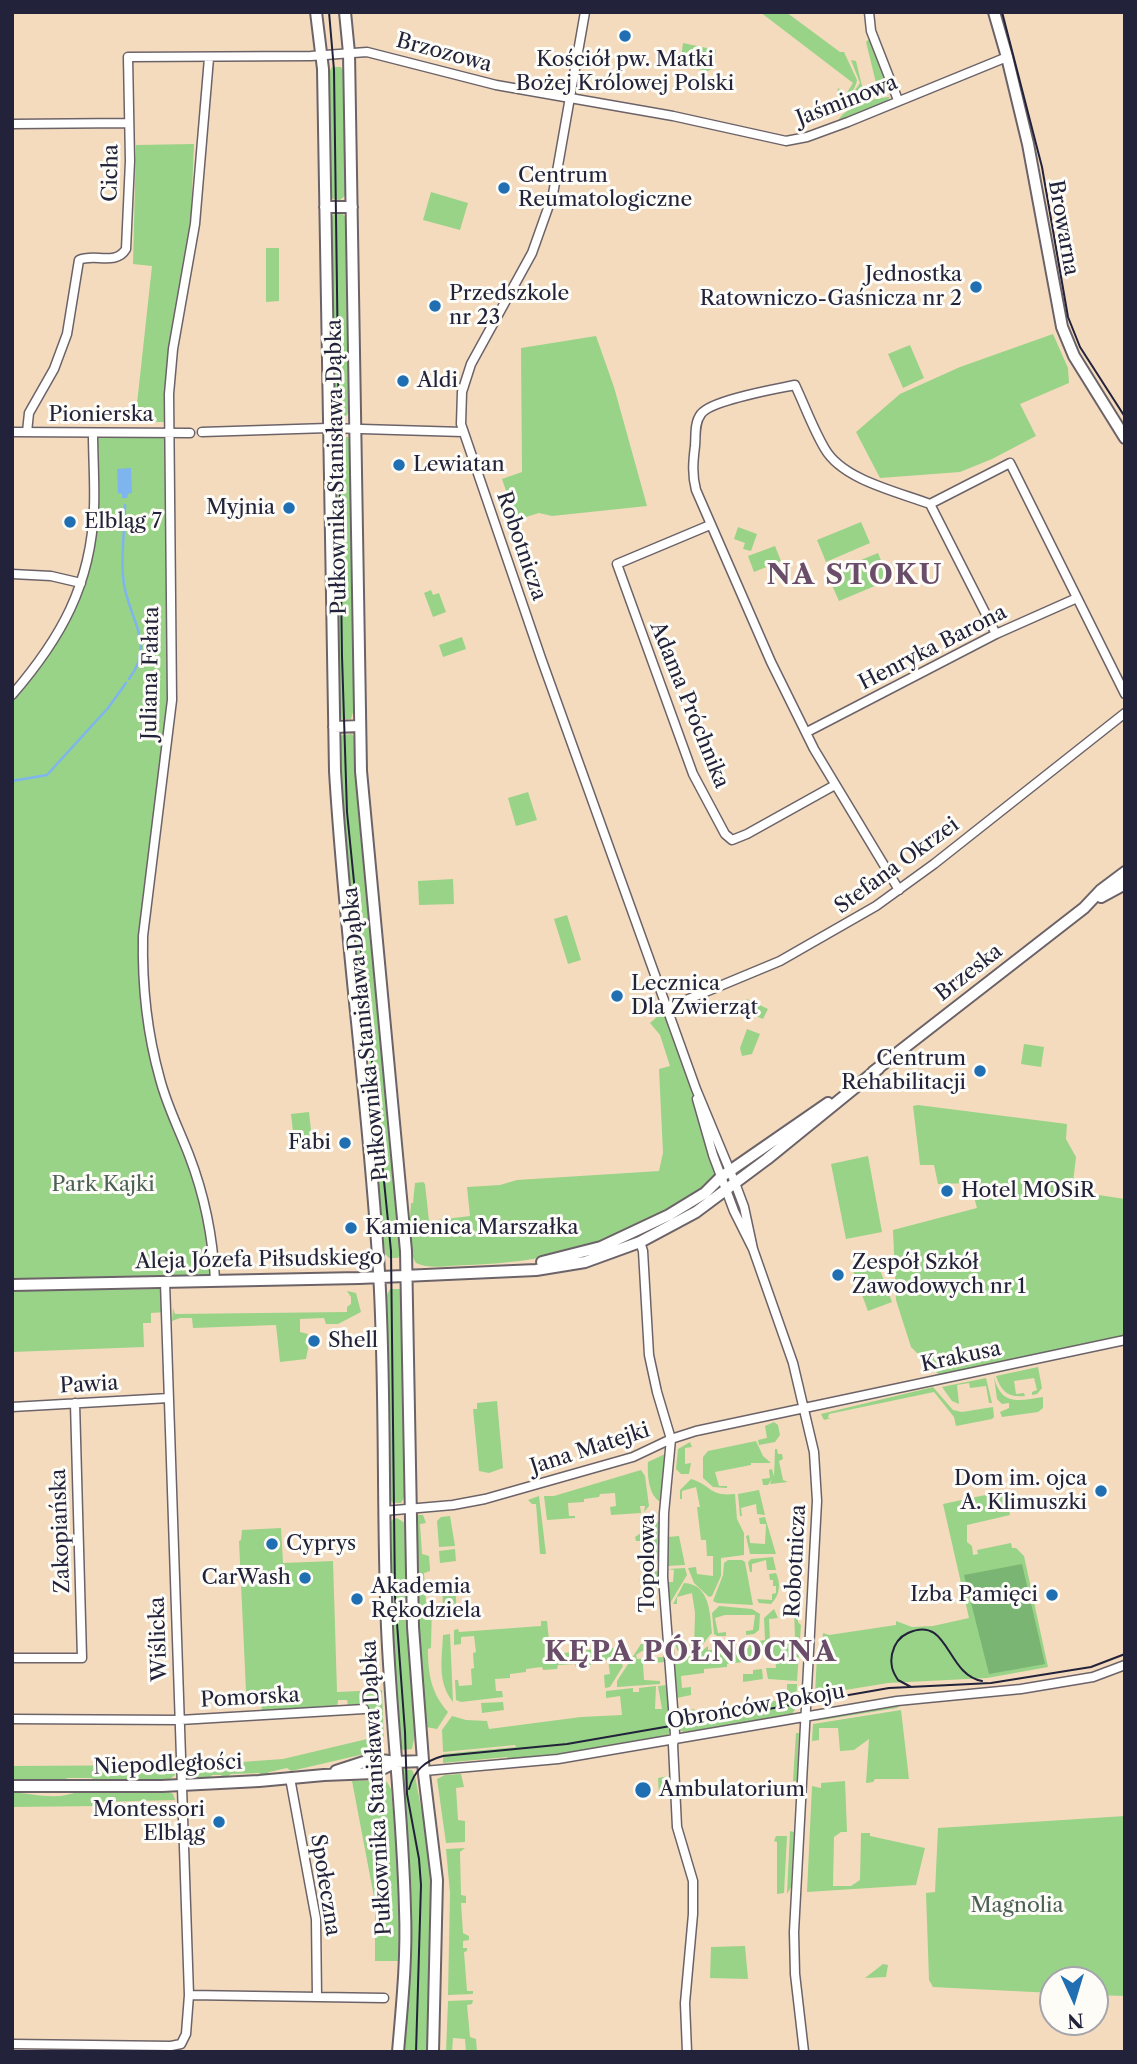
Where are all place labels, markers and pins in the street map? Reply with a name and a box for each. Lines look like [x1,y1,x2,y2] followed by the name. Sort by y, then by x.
[617,28,633,44] marker: Kościół pw. Matki Bożej Królowej Polski
[516,47,734,97] place label: Kościół pw. Matki Bożej Królowej Polski
[518,163,692,213] place label: Centrum Reumatologiczne
[496,180,512,196] marker: Centrum Reumatologiczne
[700,262,962,312] place label: Jednostka Ratowniczo-Gaśnicza nr 2
[968,279,984,295] marker: Jednostka Ratowniczo-Gaśnicza nr 2
[449,281,569,331] place label: Przedszkole nr 23
[427,298,443,314] marker: Przedszkole nr 23
[417,368,458,394] place label: Aldi
[395,373,411,389] marker: Aldi
[413,452,505,478] place label: Lewiatan
[391,457,407,473] marker: Lewiatan
[206,495,275,521] place label: Myjnia
[281,500,297,516] marker: Myjnia
[84,509,162,535] place label: Elbląg 7
[62,514,78,530] marker: Elbląg 7
[631,971,758,1021] place label: Lecznica Dla Zwierząt
[609,988,625,1004] marker: Lecznica Dla Zwierząt
[841,1046,966,1096] place label: Centrum Rehabilitacji
[972,1063,988,1079] marker: Centrum Rehabilitacji
[288,1130,331,1156] place label: Fabi
[337,1135,353,1151] marker: Fabi
[961,1178,1095,1204] place label: Hotel MOSiR
[939,1183,955,1199] marker: Hotel MOSiR
[365,1215,579,1241] place label: Kamienica Marszałka
[343,1220,359,1236] marker: Kamienica Marszałka
[852,1250,1026,1300] place label: Zespół Szkół Zawodowych nr 1
[830,1267,846,1283] marker: Zespół Szkół Zawodowych nr 1
[328,1328,378,1354] place label: Shell
[306,1333,322,1349] marker: Shell
[954,1466,1087,1516] place label: Dom im. ojca A. Klimuszki
[1093,1483,1109,1499] marker: Dom im. ojca A. Klimuszki
[286,1531,356,1557] place label: Cyprys
[264,1536,280,1552] marker: Cyprys
[201,1565,291,1591] place label: CarWash
[297,1570,313,1586] marker: CarWash
[371,1574,481,1624] place label: Akademia Rękodziela
[910,1582,1038,1608] place label: Izba Pamięci
[1044,1587,1060,1603] marker: Izba Pamięci
[349,1591,365,1607] marker: Akademia Rękodziela
[659,1777,805,1803] place label: Ambulatorium
[633,1780,653,1800] marker: Ambulatorium
[93,1797,205,1847] place label: Montessori Elbląg
[211,1814,227,1830] marker: Montessori Elbląg

